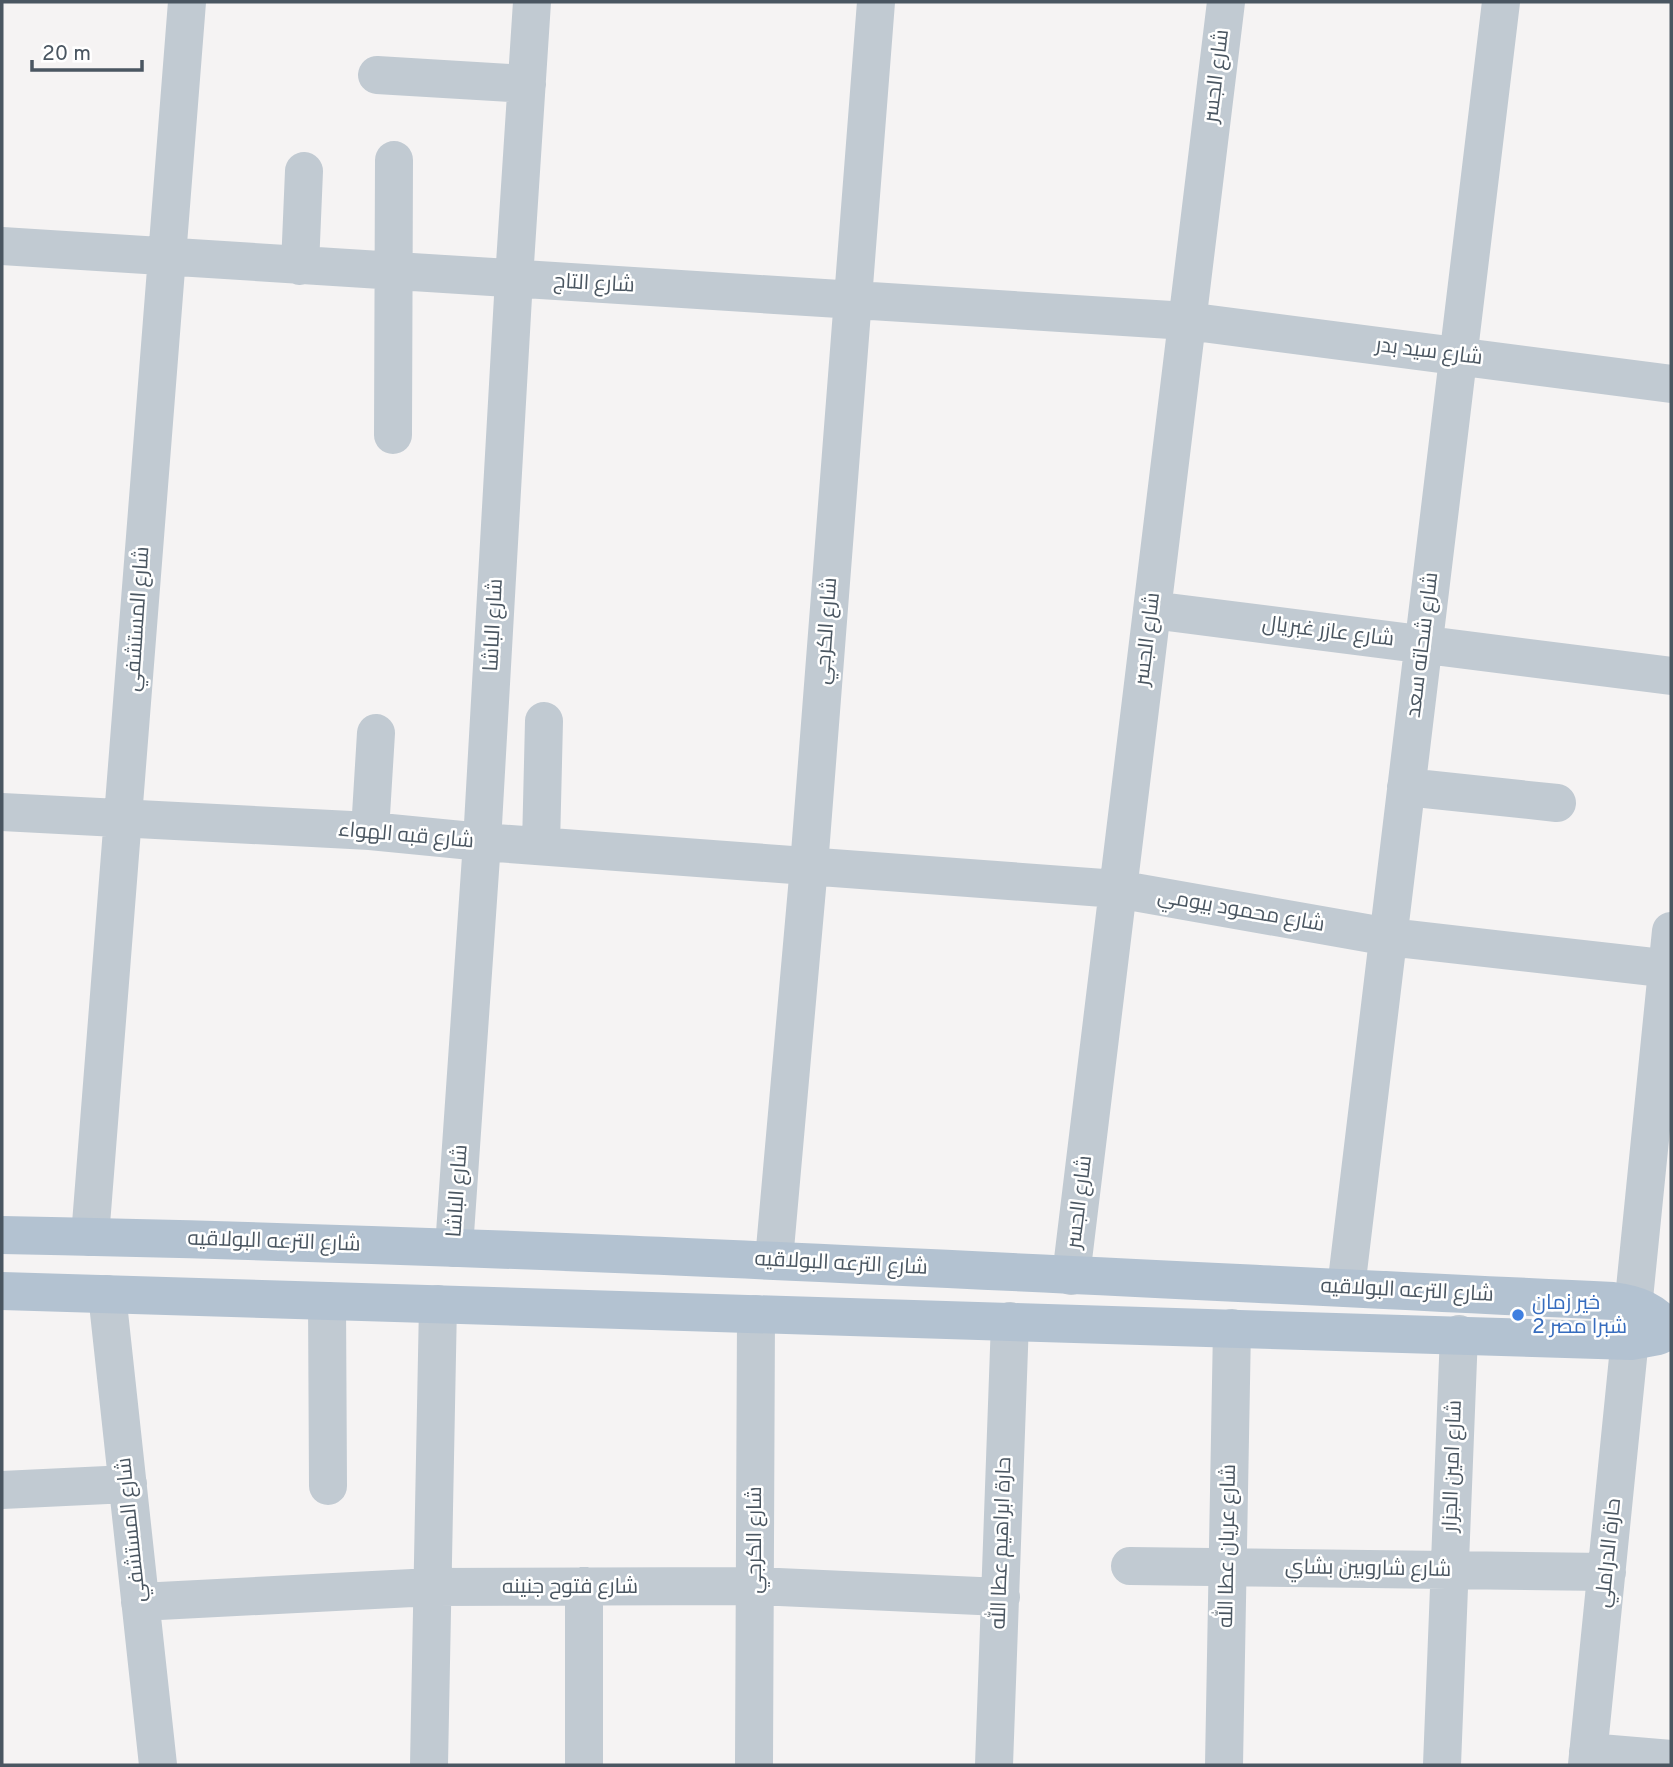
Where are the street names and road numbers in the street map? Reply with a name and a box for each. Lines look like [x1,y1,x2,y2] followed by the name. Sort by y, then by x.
[1198,28,1236,125] street label: شارع الجسر
[553,268,635,300] street label: شارع التاج
[1373,332,1484,372] street label: شارع سيد بدر
[119,545,158,693] street label: شارع المستشفي
[1401,571,1445,719] street label: شارع شحاته سعد
[810,577,845,686] street label: شارع الكرجي
[478,578,510,672] street label: شارع الباشا
[1129,591,1167,688] street label: شارع الجسر
[1261,611,1395,653] street label: شارع عازر غبريال
[337,817,475,855] street label: شارع قبه الهواء
[1155,883,1327,940] street label: شارع محمود بيومي
[441,1144,475,1238] street label: شارع الباشا
[1061,1154,1099,1251] street label: شارع الجسر
[187,1225,361,1259] street label: شارع الترعه البولاقيه
[754,1246,928,1282] street label: شارع الترعه البولاقيه
[1320,1273,1494,1309] street label: شارع الترعه البولاقيه
[1437,1400,1469,1533] street label: شارع امين الجزار
[111,1456,154,1604] street label: شارع المستشفي
[983,1456,1019,1630] street label: حارة ابراهيم عطا الله
[1211,1464,1243,1628] street label: شارع عريان عطا الله
[742,1486,770,1594] street label: شارع الكرجي
[1590,1497,1629,1609] street label: حارة الدراملي
[1285,1554,1451,1585] street label: شارع شاروبين بشاي
[502,1574,638,1601] street label: شارع فتوح جنينه

